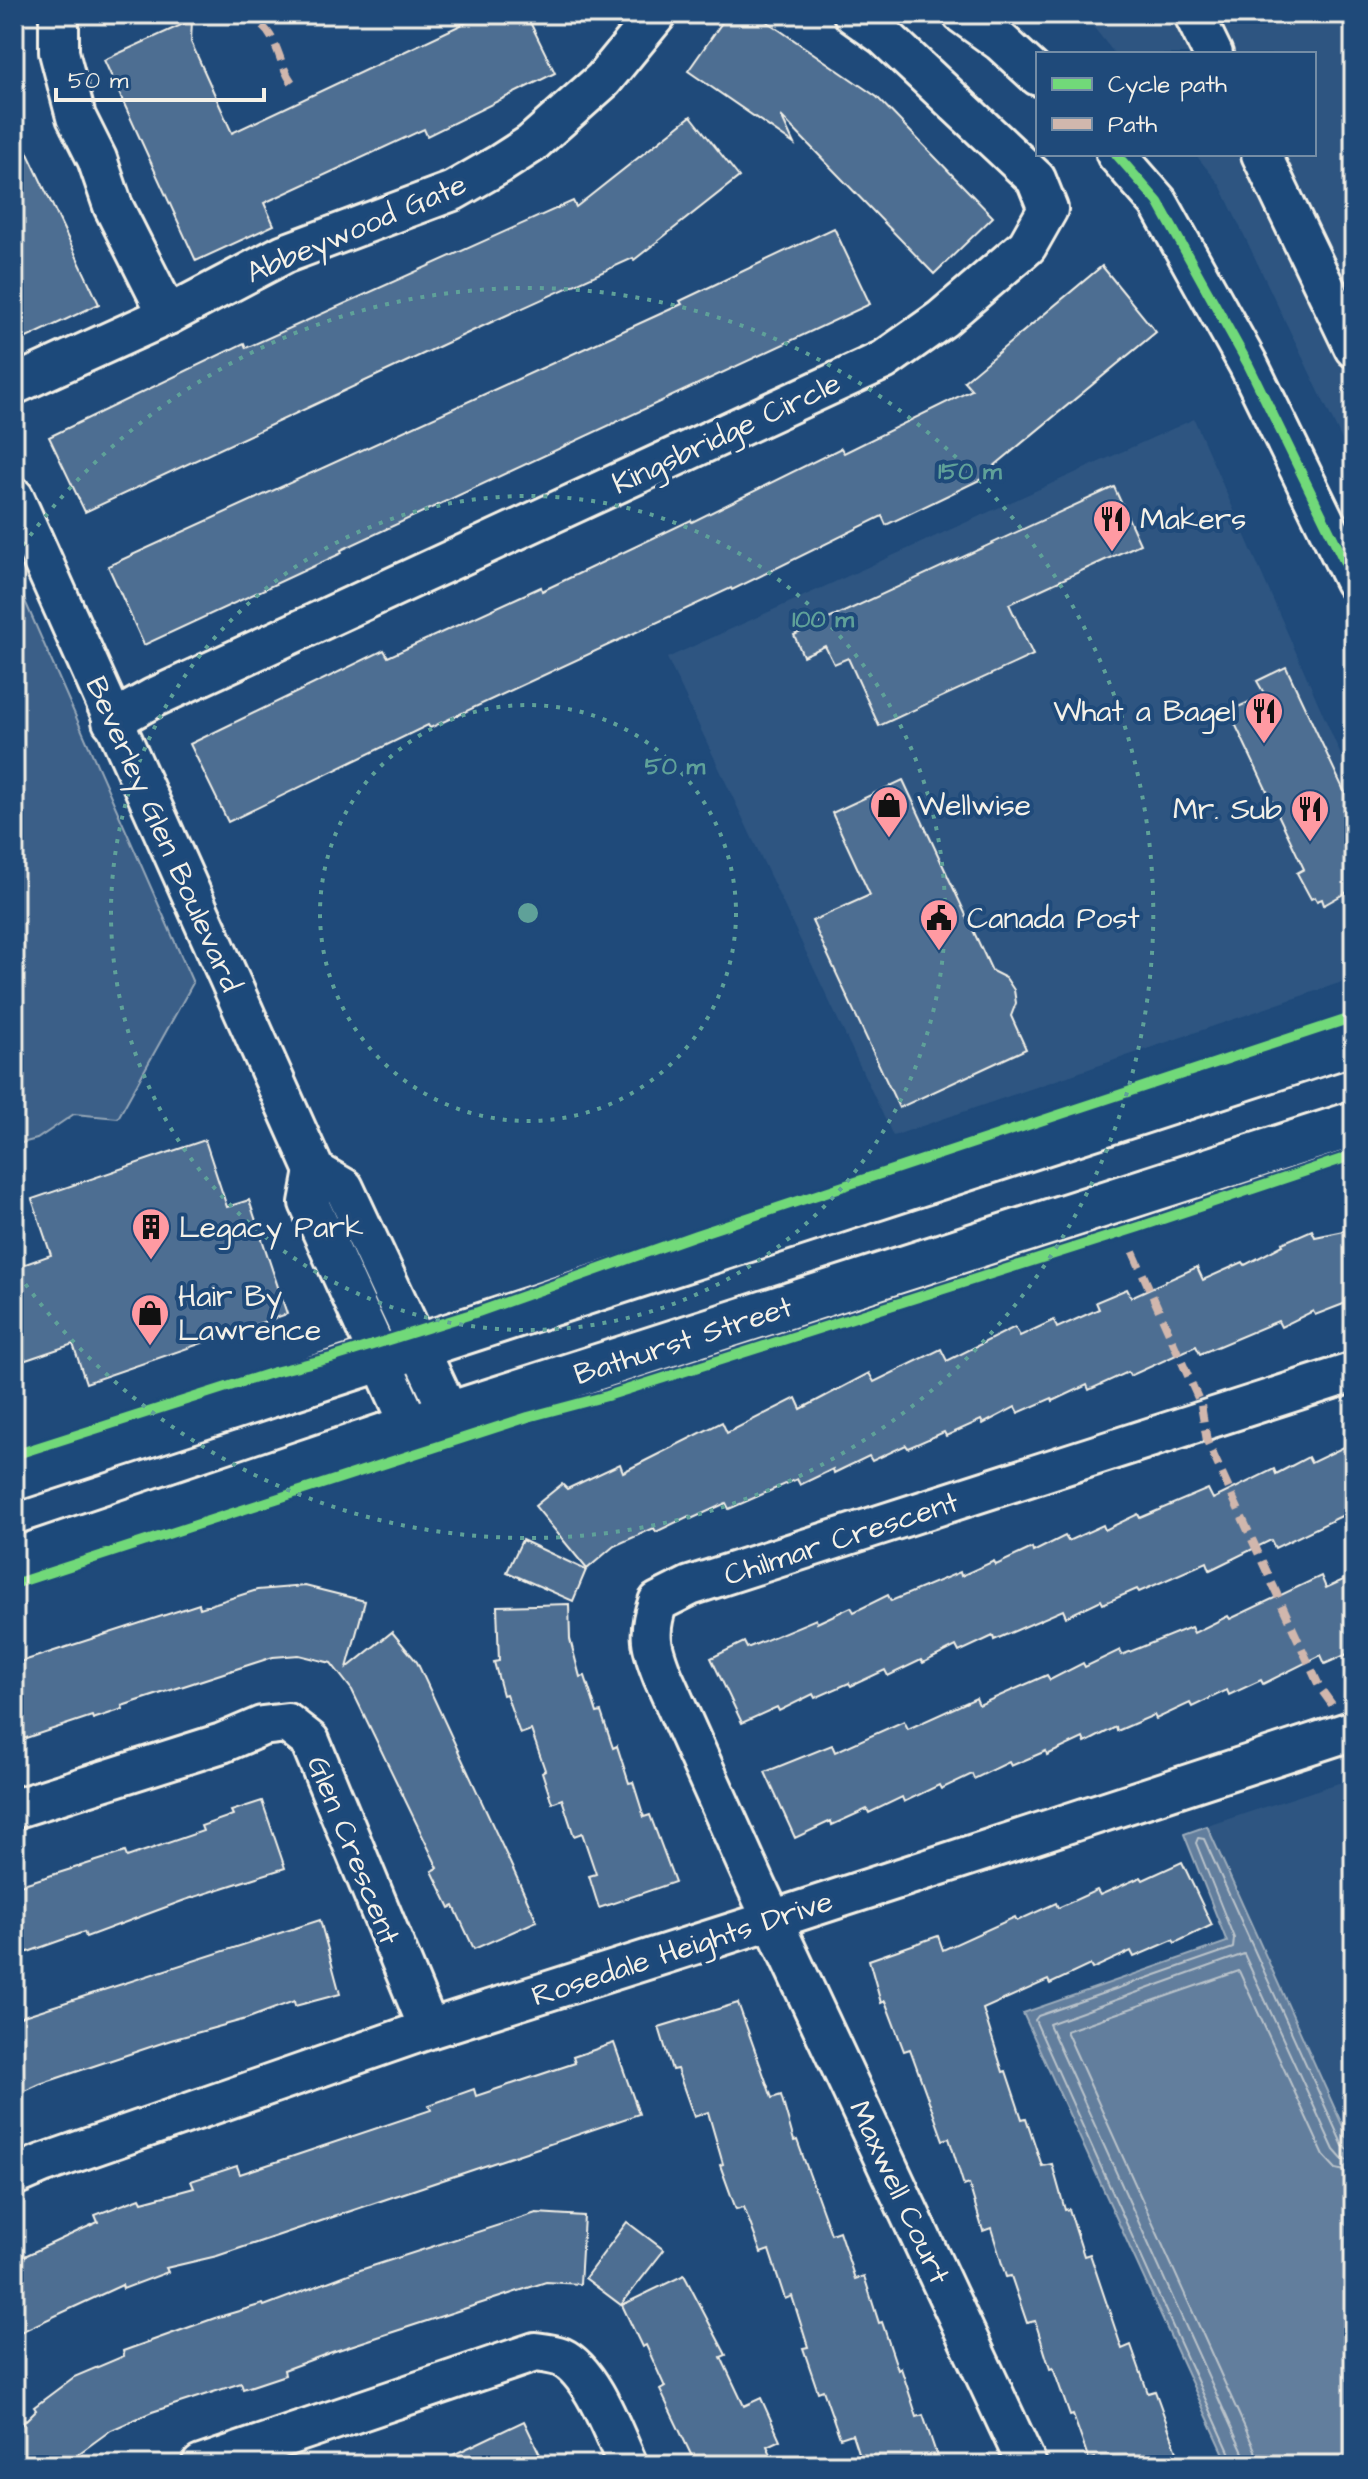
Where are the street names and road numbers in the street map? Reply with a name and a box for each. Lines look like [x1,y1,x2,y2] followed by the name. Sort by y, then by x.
[240,164,473,295] street label: Abbeywood Gate
[605,363,848,506] street label: Kingsbridge Circle
[74,670,252,999] street label: Beverley Glen Boulevard
[569,1286,798,1396] street label: Bathurst Street
[719,1481,964,1597] street label: Chilmar Crescent
[296,1750,410,1951] street label: Glen Crescent
[527,1880,838,2018] street label: Rosedale Heights Drive
[838,2094,960,2291] street label: Maxwell Court

